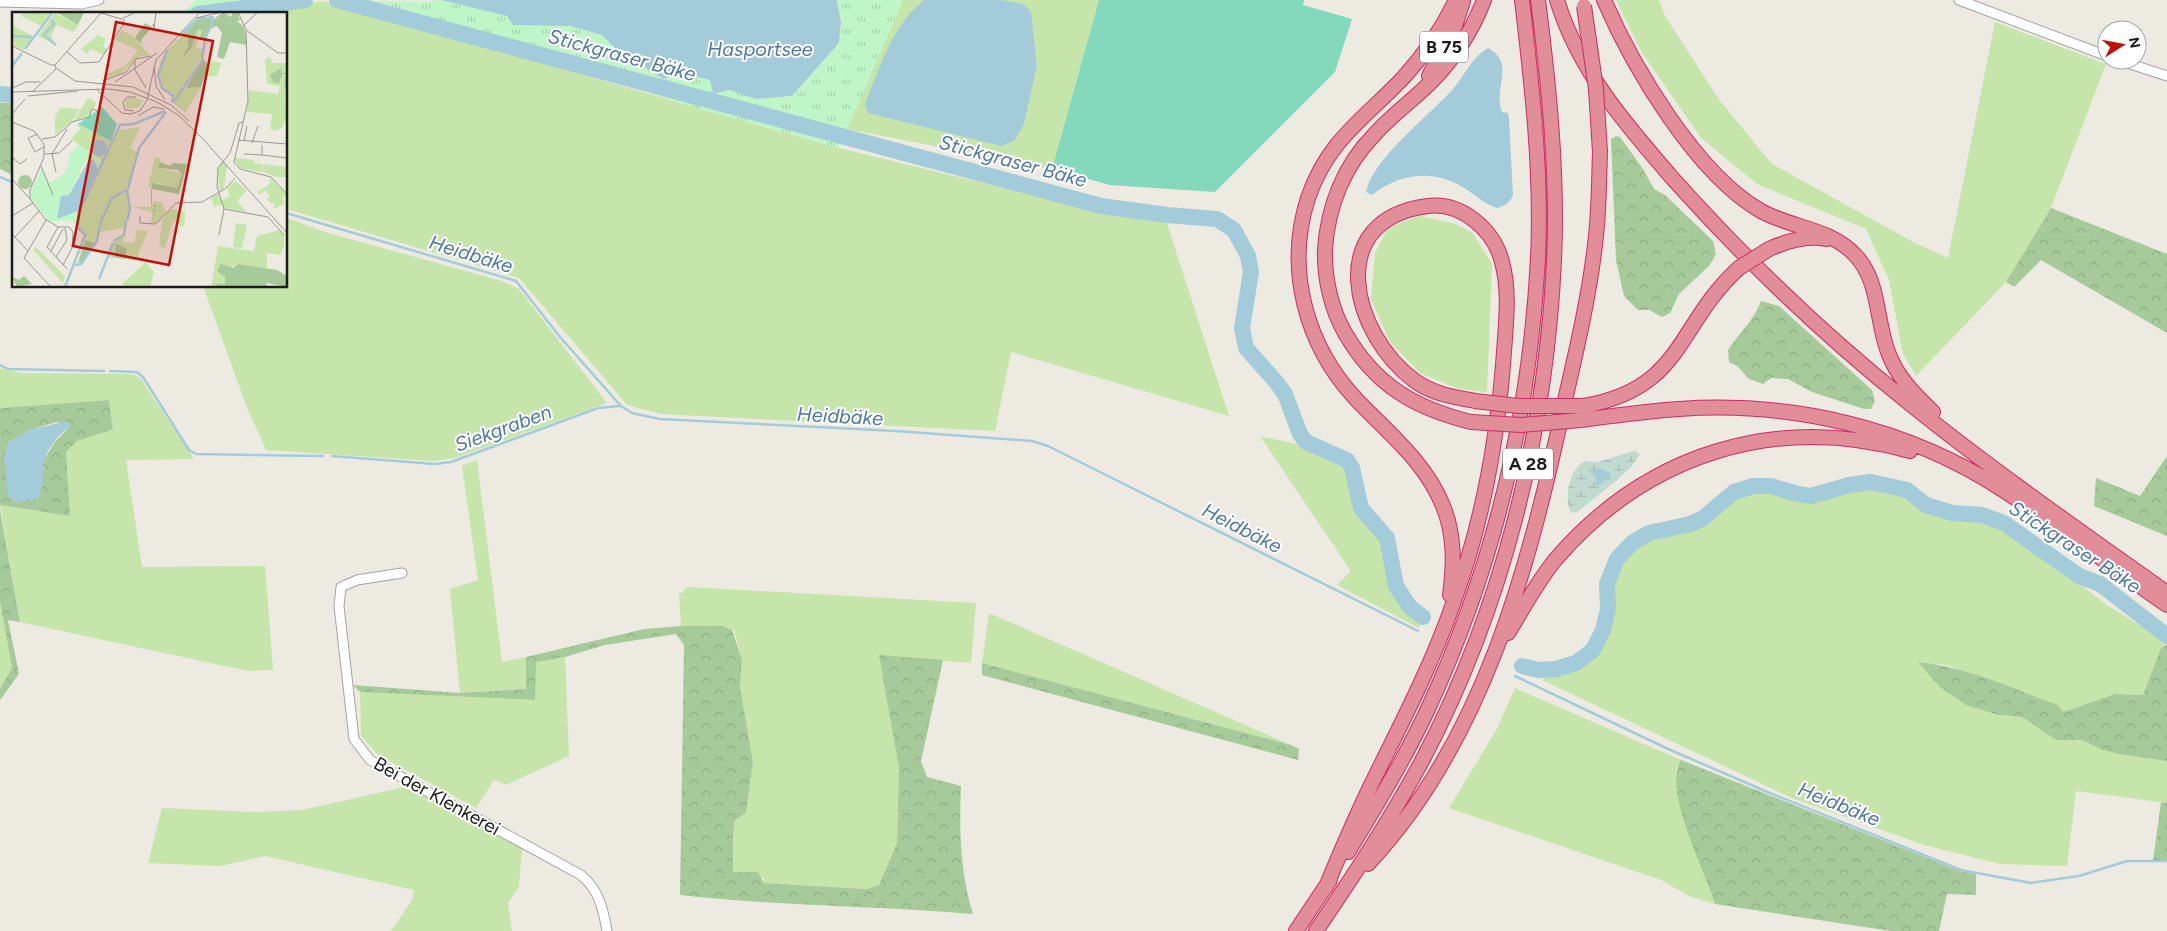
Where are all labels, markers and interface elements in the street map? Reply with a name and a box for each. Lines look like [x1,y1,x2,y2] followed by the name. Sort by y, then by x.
[12,12,288,288] inset map
[2097,20,2147,70] north arrow
[546,24,698,86] water label: Stickgraser Bäke
[1420,32,1468,62] road number: B 75
[2125,36,2144,50] text: N
[707,37,813,61] water label: Hasportsee
[937,130,1089,192] water label: Stickgraser Bäke
[426,230,516,278] water label: Heidbäke
[451,399,555,457] water label: Siekgraben
[796,402,884,430] water label: Heidbäke
[1503,448,1553,479] road number: A 28
[2005,496,2145,598] water label: Stickgraser Bäke
[1198,498,1286,558] water label: Heidbäke
[370,752,504,840] street label: Bei der Klenkerei
[1794,777,1884,831] water label: Heidbäke

